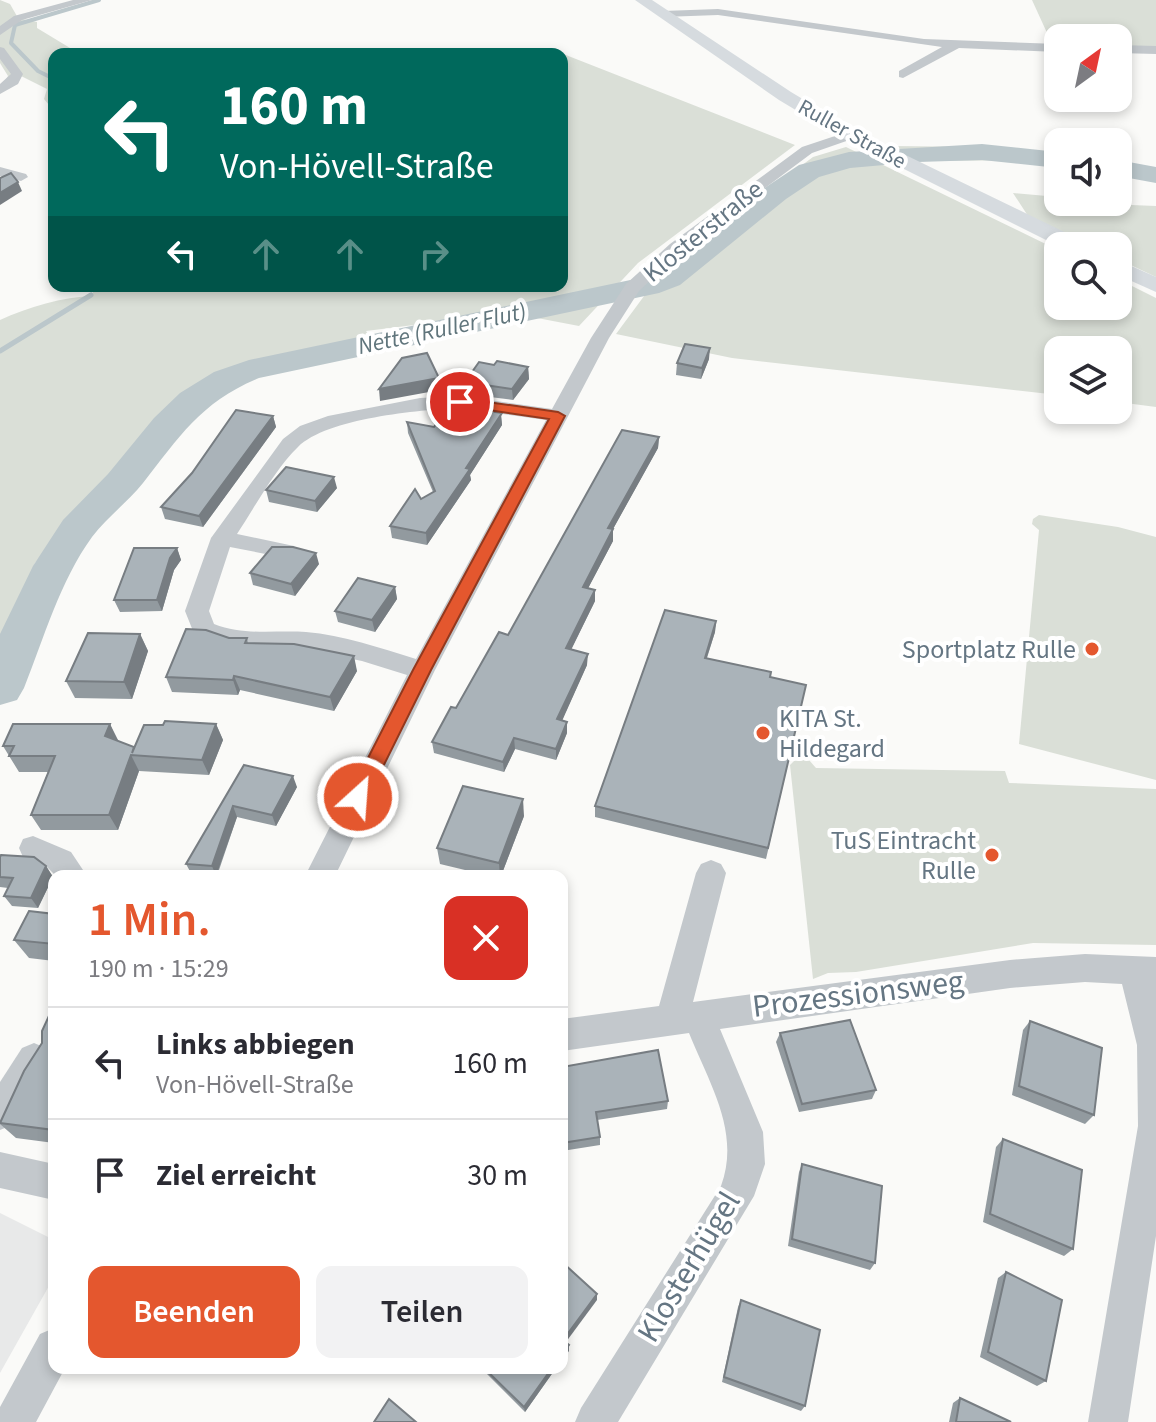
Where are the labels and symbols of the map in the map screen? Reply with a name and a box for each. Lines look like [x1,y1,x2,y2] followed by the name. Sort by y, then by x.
[1044,24,1132,112] north arrow
[792,91,912,177] street label: Ruller Straße
[635,171,771,291] street label: Klosterstraße
[354,294,530,364] water label: Nette (Ruller Flut)
[426,368,494,436] pin
[902,631,1076,668] place label: Sportplatz Rulle
[1083,640,1101,658] marker: Sportplatz Rulle
[779,700,885,767] place label: KITA St. Hildegard
[754,724,772,742] marker: KITA St. Hildegard
[316,755,400,839] position arrow
[831,822,976,889] place label: TuS Eintracht Rulle
[983,846,1001,864] marker: TuS Eintracht Rulle
[750,958,966,1030] street label: Prozessionsweg
[626,1183,752,1351] street label: Klosterhügel

